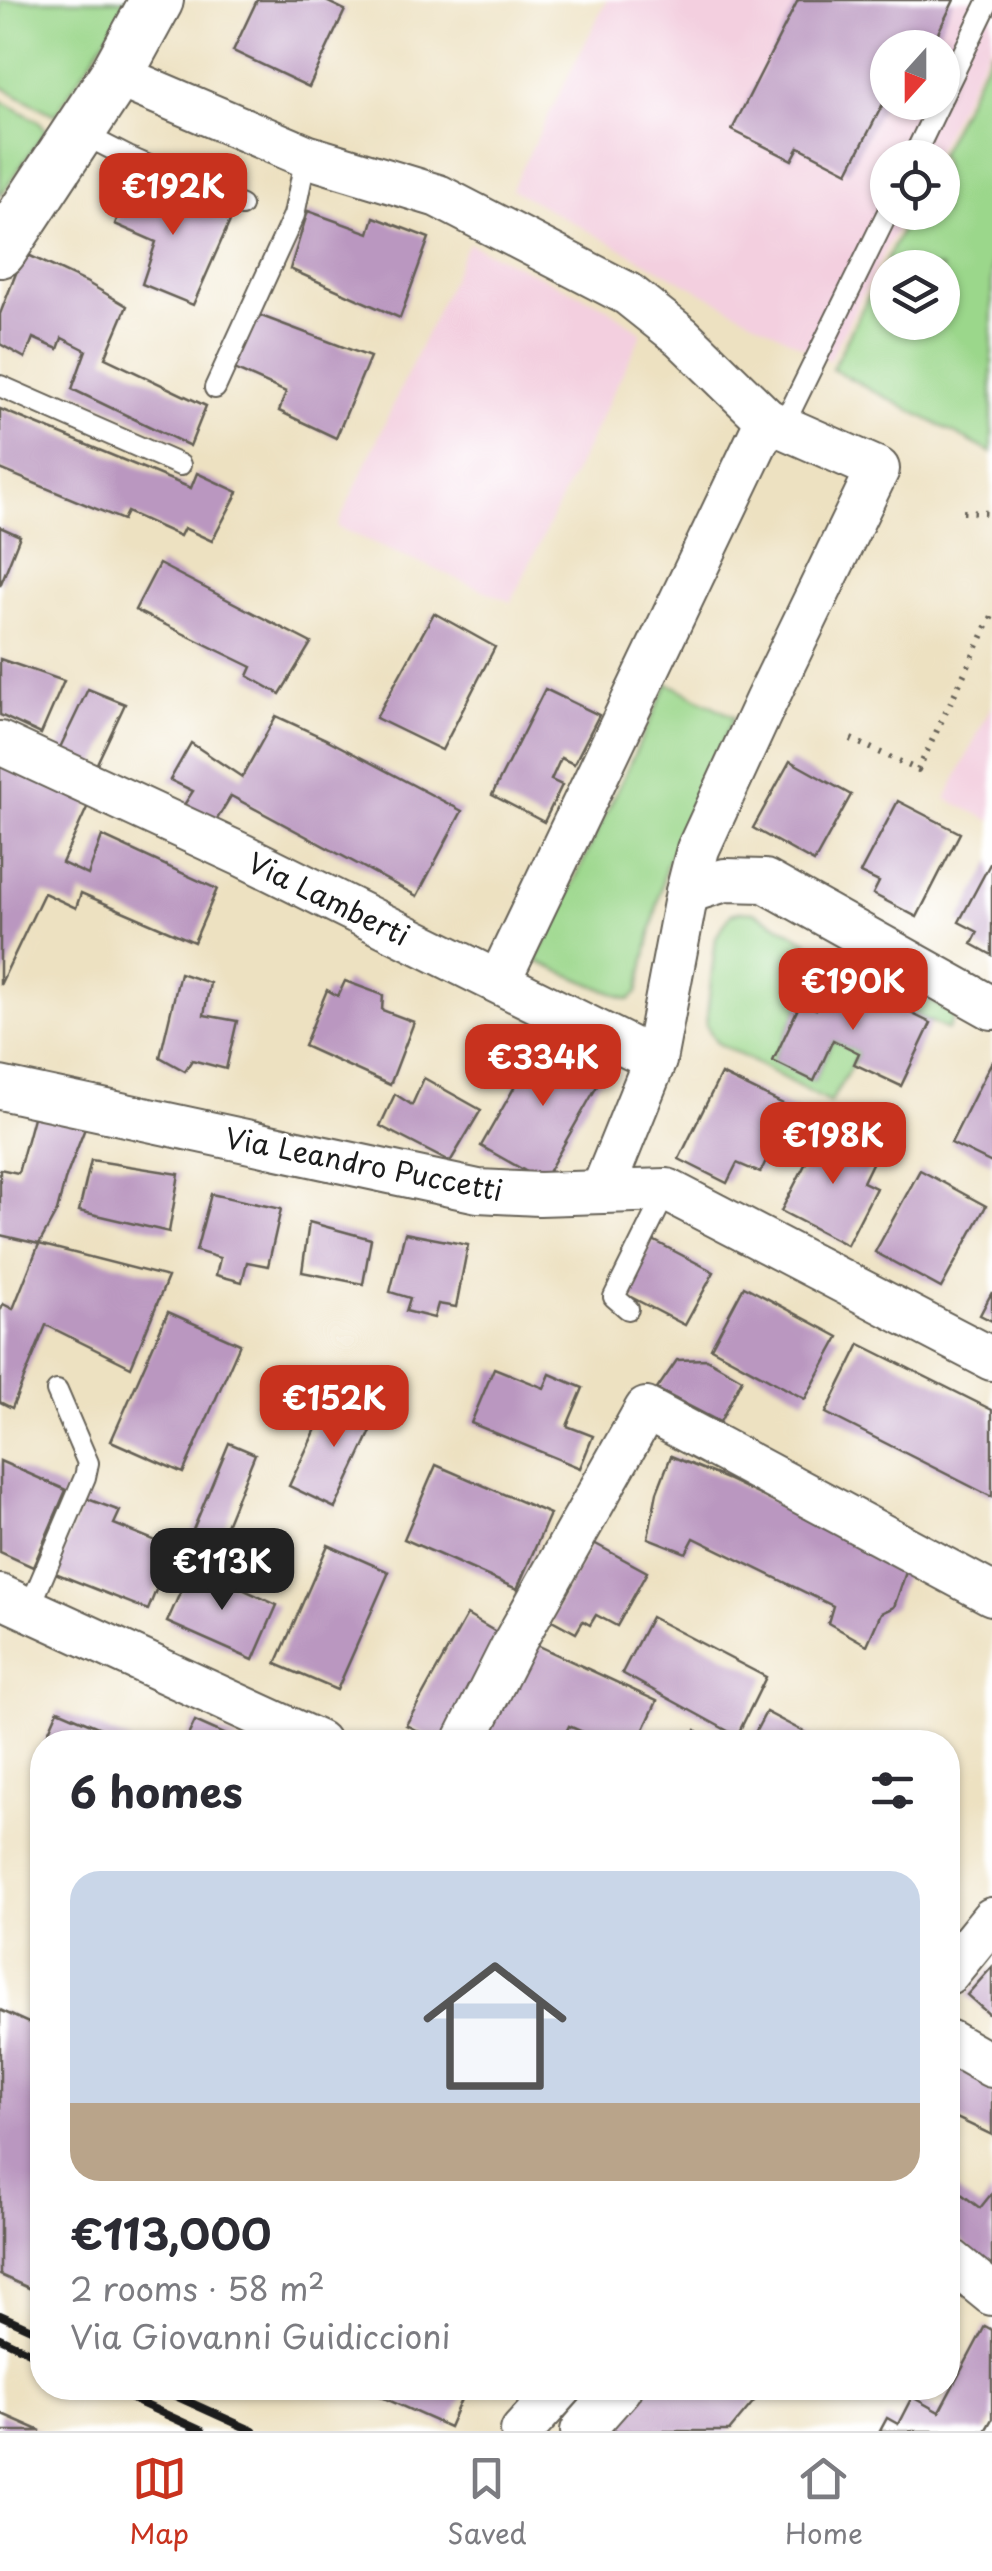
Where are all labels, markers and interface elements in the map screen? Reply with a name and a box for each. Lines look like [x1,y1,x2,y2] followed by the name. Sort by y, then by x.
[870,30,960,120] north arrow
[870,30,960,340] map controls
[870,140,960,230] button: locate
[103,153,243,238] pin: €192K
[121,161,225,209] text: €192K
[870,250,960,340] button: layers
[241,840,417,956] street label: Via Lamberti
[783,948,923,1033] pin: €190K
[801,956,905,1004] text: €190K
[473,1024,613,1109] pin: €334K
[487,1032,599,1080] text: €334K
[763,1102,903,1187] pin: €198K
[782,1110,884,1158] text: €198K
[221,1115,507,1211] street label: Via Leandro Puccetti
[264,1365,404,1450] pin: €152K
[282,1373,386,1421] text: €152K
[152,1528,292,1613] pin: €113K
[172,1536,272,1584] text: €113K
[70,1759,243,1822] text: 6 homes
[865,1763,920,1818] icon: filters
[405,1936,585,2116] icon: home
[70,2201,271,2264] text: €113,000
[70,2264,325,2312] text: 2 rooms · 58 m²
[70,2312,451,2360] text: Via Giovanni Guidiccioni
[129,2451,189,2554] tab: Map
[447,2451,527,2554] tab: Saved
[785,2451,863,2554] tab: Home

